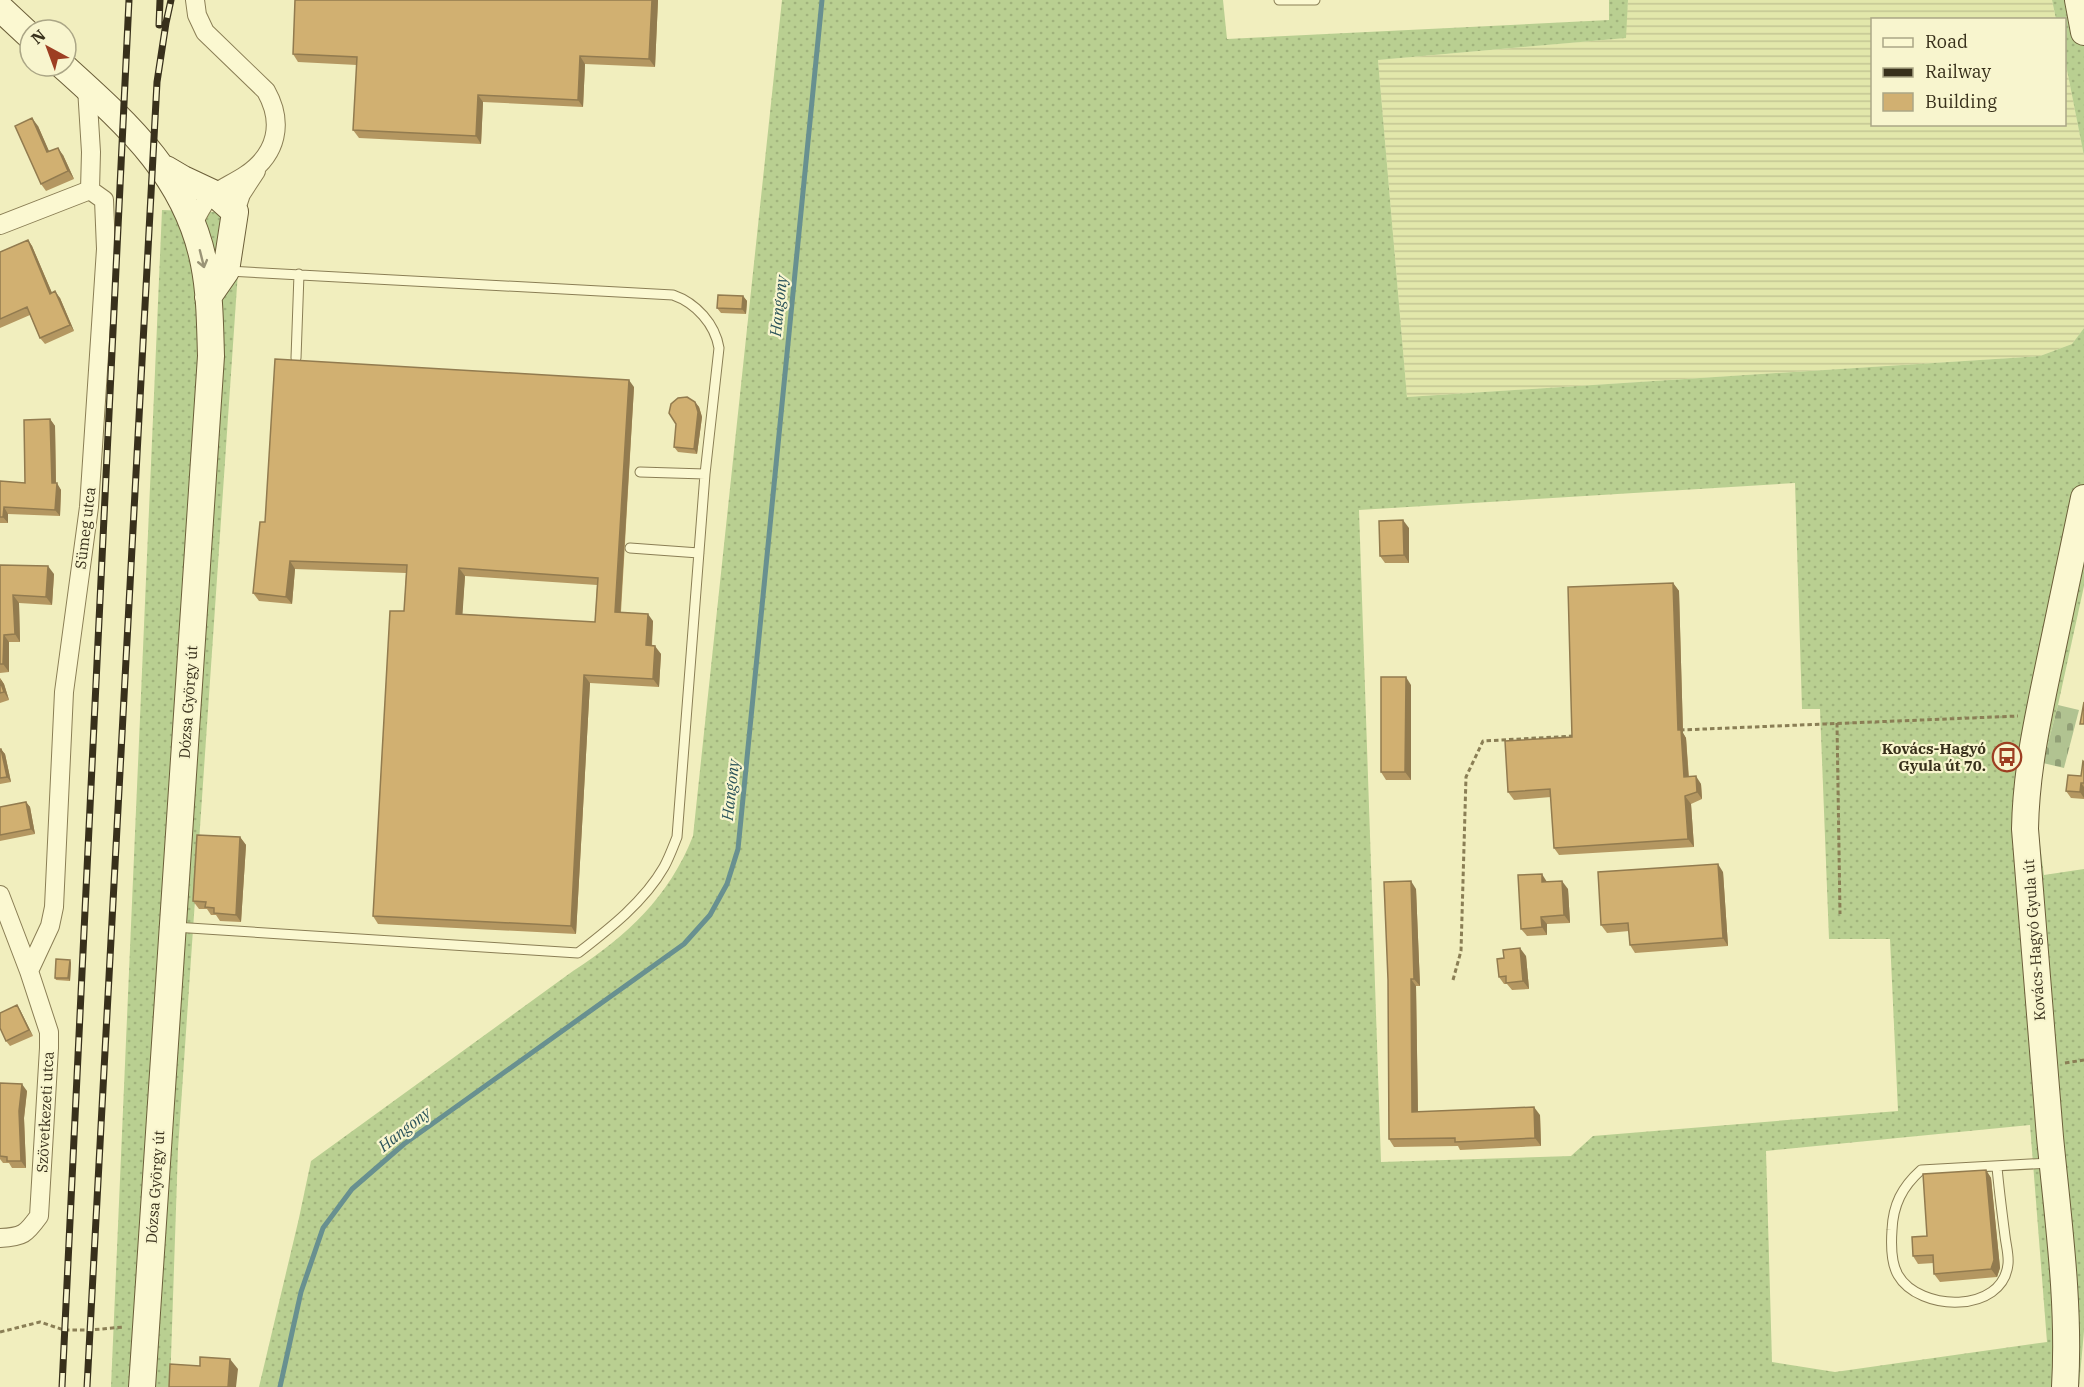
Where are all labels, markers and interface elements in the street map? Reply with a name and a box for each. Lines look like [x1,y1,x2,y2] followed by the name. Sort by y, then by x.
[18,18,78,78] north arrow
[1871,18,2066,126] legend
[27,25,49,48] text: N
[1925,30,1968,53] text: Road
[1925,60,1991,83] text: Railway
[1925,90,1997,113] text: Building
[197,249,209,268] one-way arrow
[765,273,791,338] water label: Hangony
[71,486,99,570] street label: Sümeg utca
[175,645,201,759] street label: Dózsa György út
[1882,739,1986,775] place label: Kovács-Hagyó Gyula út 70.
[1991,741,2023,773] bus stop icon: Kovács-Hagyó Gyula út 70.
[717,757,743,822] water label: Hangony
[2019,858,2049,1022] street label: Kovács-Hagyó Gyula út
[32,1051,58,1173] street label: Szövetkezeti utca
[373,1101,436,1156] water label: Hangony
[142,1130,168,1244] street label: Dózsa György út

